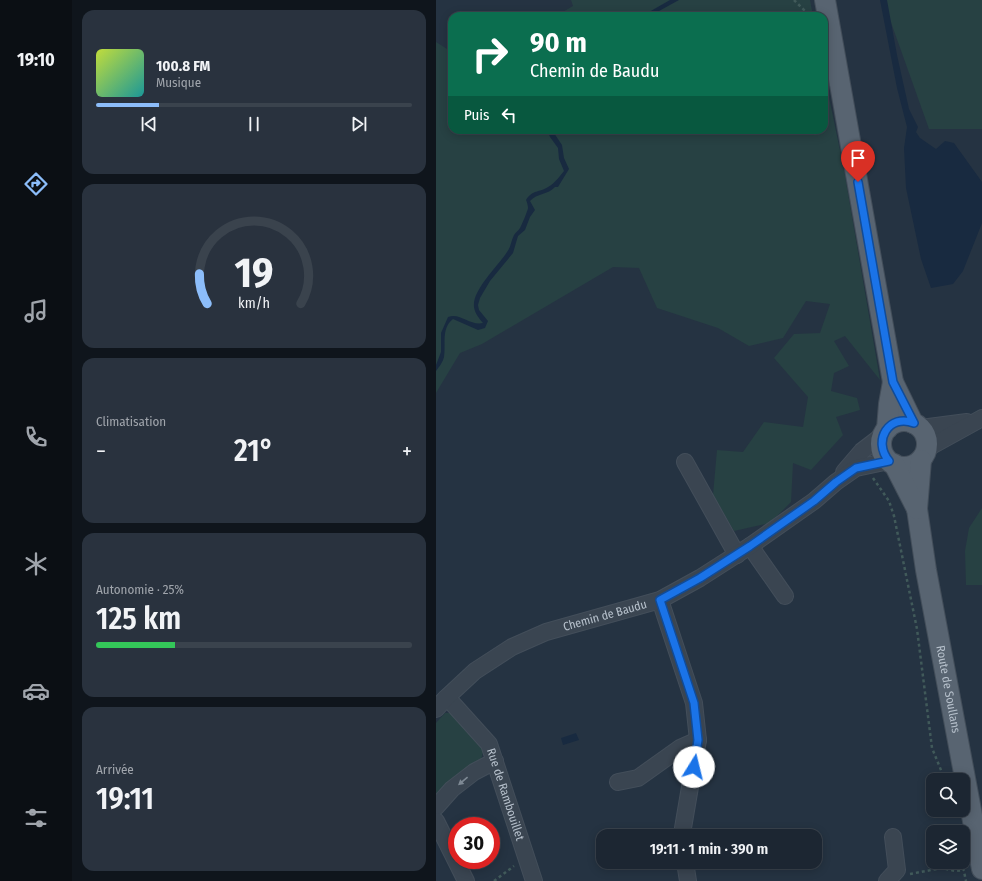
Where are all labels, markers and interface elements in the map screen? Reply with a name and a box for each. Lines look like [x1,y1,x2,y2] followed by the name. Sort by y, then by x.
[530,26,587,59] text: 90 m
[464,28,516,80] icon: right
[17,49,55,71] text: 19:10
[156,57,210,75] text: 100.8 FM
[530,60,659,82] text: Chemin de Baudu
[156,75,201,90] text: Musique
[498,104,520,126] icon: left
[464,106,490,124] text: Puis
[138,113,160,135] icon: previous
[243,113,265,135] icon: pause
[348,113,370,135] icon: next
[841,141,875,182] pin
[847,147,869,169] icon: arrive
[22,170,50,198] icon: directions
[234,248,274,298] text: 19
[238,295,270,312] text: km/h
[22,297,50,325] icon: music
[96,414,166,429] text: Climatisation
[22,423,50,451] icon: phone
[234,433,274,469] text: 21°
[96,438,106,465] text: −
[402,438,412,465] text: +
[22,550,50,578] icon: climate
[96,582,184,597] text: Autonomie · 25%
[562,597,648,634] street label: Chemin de Baudu
[96,601,181,637] text: 125 km
[933,644,963,734] street label: Route de Soullans
[22,677,50,705] icon: car
[484,746,527,842] street label: Rue de Rambouillet
[673,746,715,788] position arrow
[96,762,134,777] text: Arrivée
[926,773,970,869] map controls
[926,773,970,817] button: search
[458,776,468,785] one-way arrow
[96,781,154,817] text: 19:11
[22,804,50,832] icon: filters
[448,817,500,869] speed limit sign: 30
[926,825,970,869] button: layers
[650,840,768,858] text: 19:11 · 1 min · 390 m

